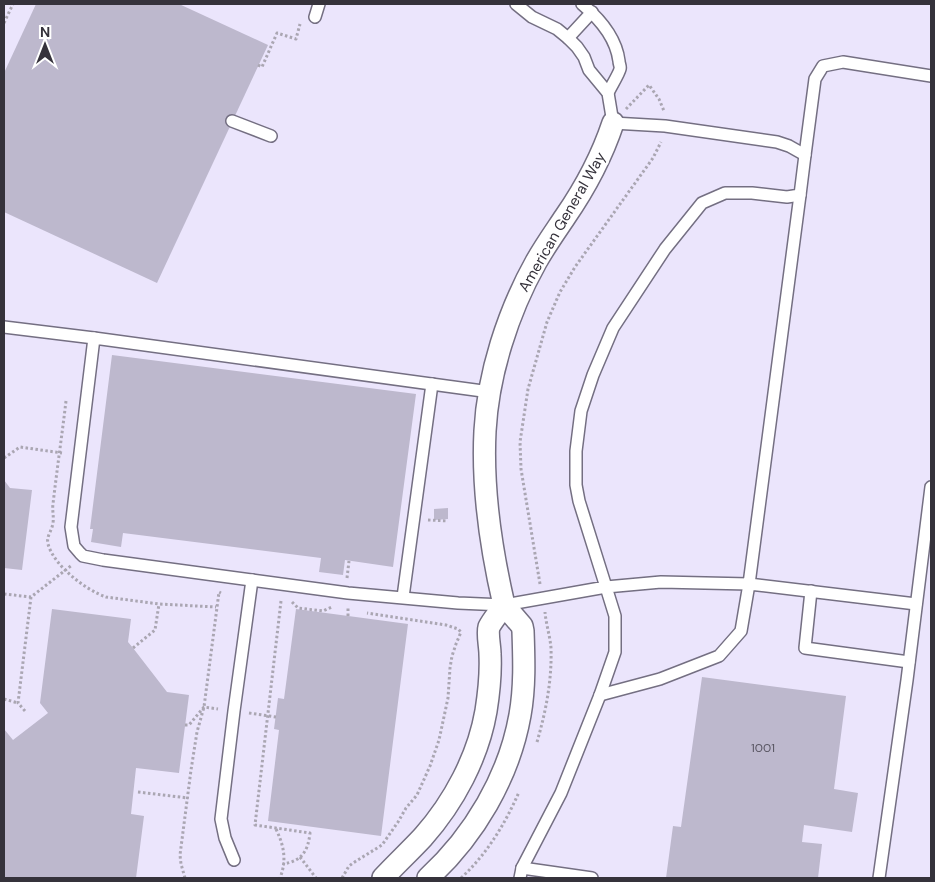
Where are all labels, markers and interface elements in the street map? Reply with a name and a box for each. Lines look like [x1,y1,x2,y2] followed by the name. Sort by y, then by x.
[20,20,70,70] north arrow
[40,23,50,41] text: N
[514,148,611,296] street label: American General Way
[751,740,775,756] house number: 1001

